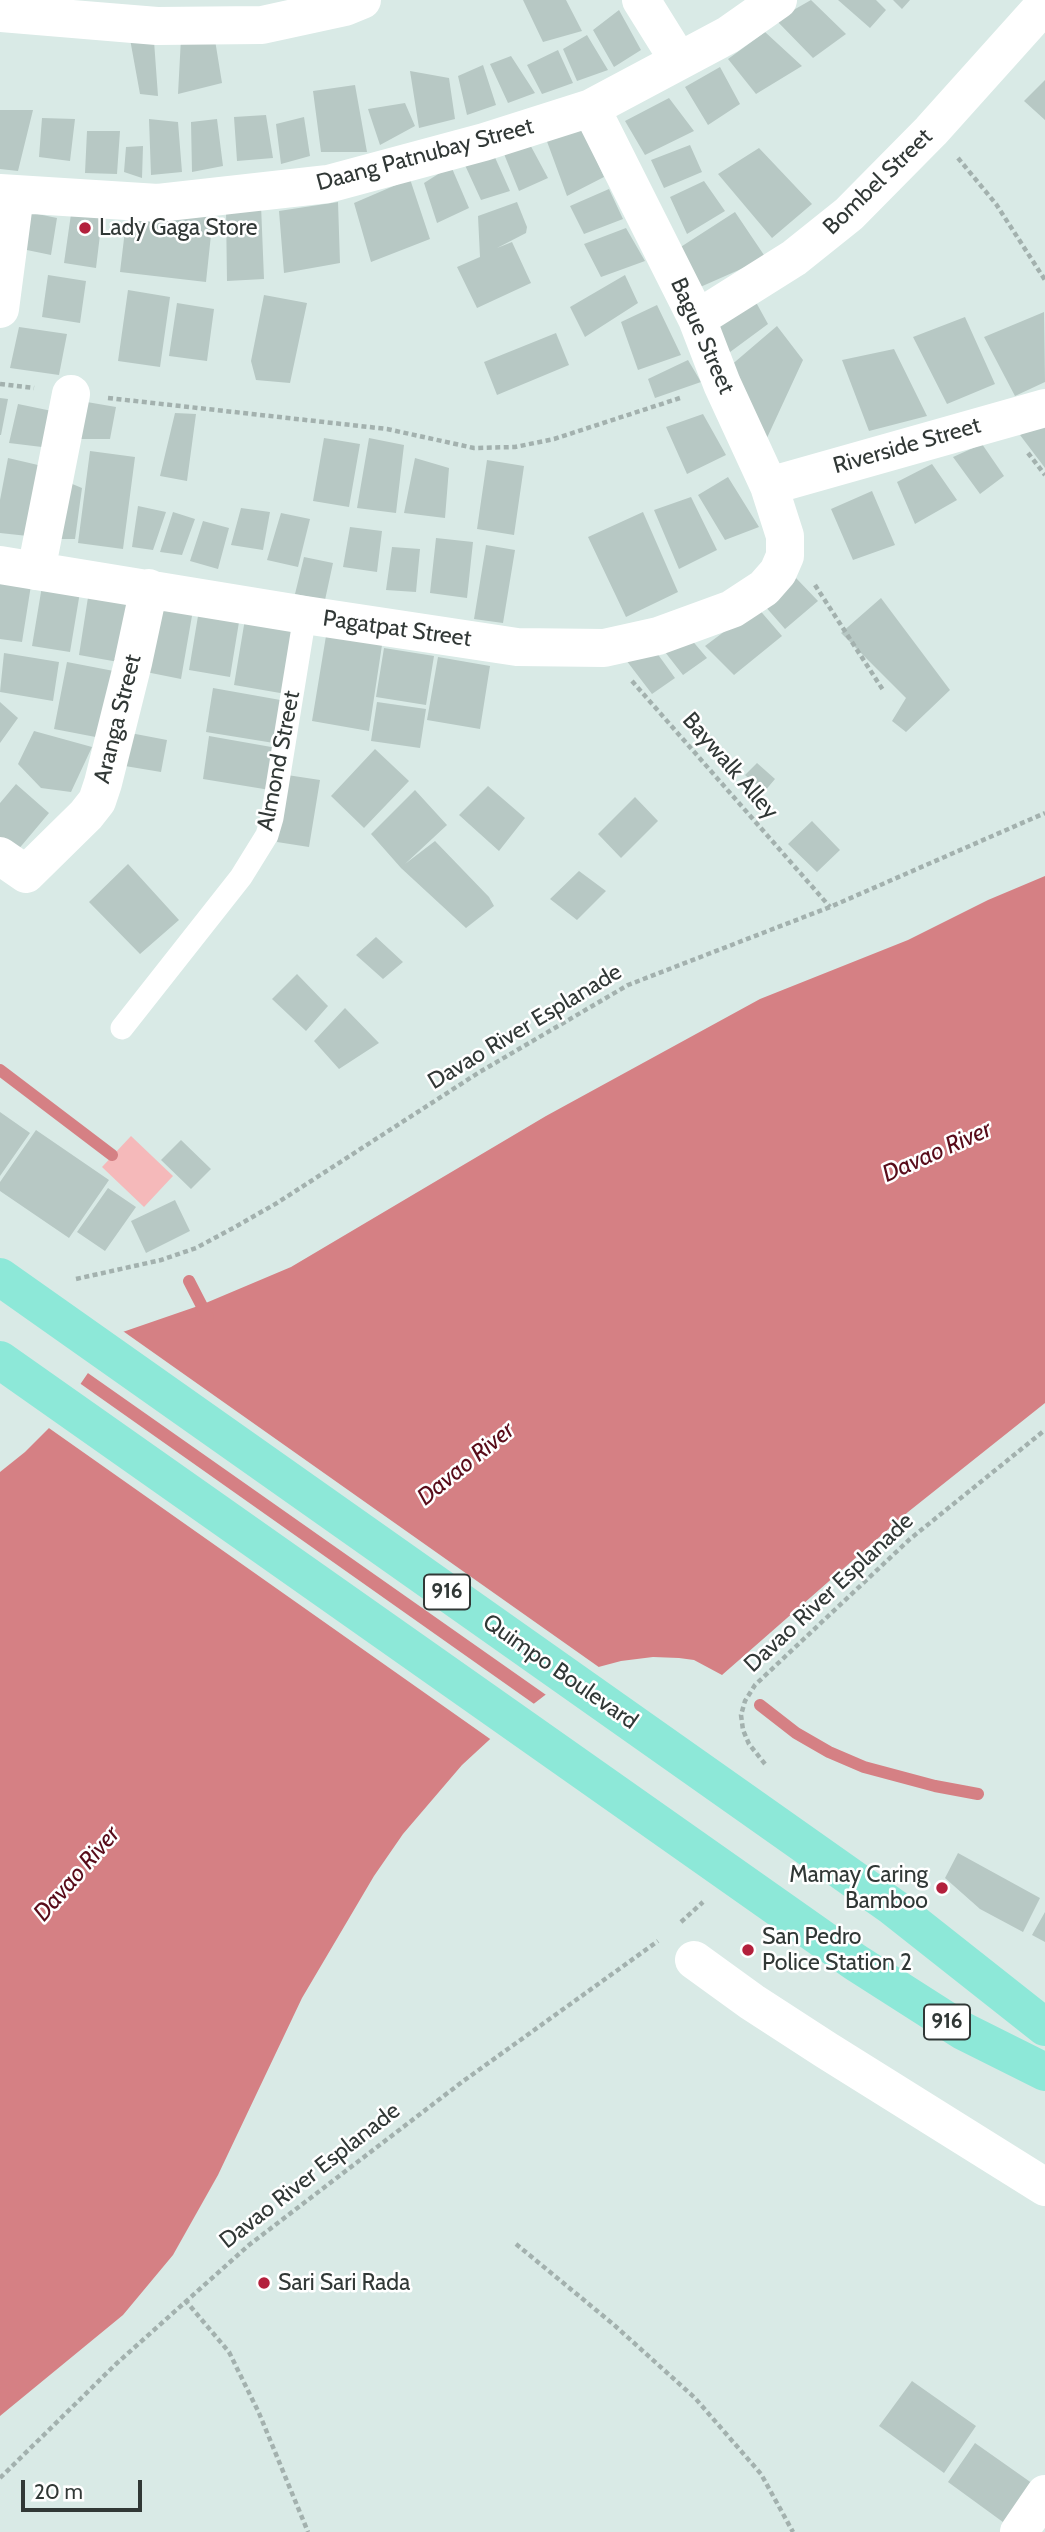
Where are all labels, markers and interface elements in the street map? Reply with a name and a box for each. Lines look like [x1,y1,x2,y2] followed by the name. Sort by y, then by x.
[313,113,537,197] street label: Daang Patnubay Street
[818,123,938,241] street label: Bombel Street
[99,214,257,242] place label: Lady Gaga Store
[77,220,93,236] marker: Lady Gaga Store
[664,274,740,398] street label: Bague Street
[830,412,984,480] street label: Riverside Street
[321,605,473,653] street label: Pagatpat Street
[89,652,147,786] street label: Aranga Street
[252,689,306,833] street label: Almond Street
[676,707,784,825] street label: Baywalk Alley
[423,958,627,1096] street label: Davao River Esplanade
[878,1115,996,1189] water label: Davao River
[412,1416,520,1512] water label: Davao River
[739,1508,919,1678] street label: Davao River Esplanade
[424,1574,470,1610] road number: 916
[477,1608,643,1736] street label: Quimpo Boulevard
[28,1821,126,1927] water label: Davao River
[789,1861,928,1915] place label: Mamay Caring Bamboo
[934,1880,950,1896] marker: Mamay Caring Bamboo
[762,1923,912,1977] place label: San Pedro Police Station 2
[740,1942,756,1958] marker: San Pedro Police Station 2
[924,2004,970,2039] road number: 916
[214,2097,406,2255] street label: Davao River Esplanade
[278,2269,410,2297] place label: Sari Sari Rada
[256,2275,272,2291] marker: Sari Sari Rada
[24,2466,145,2510] scale bar
[34,2479,83,2504] text: 20 m

